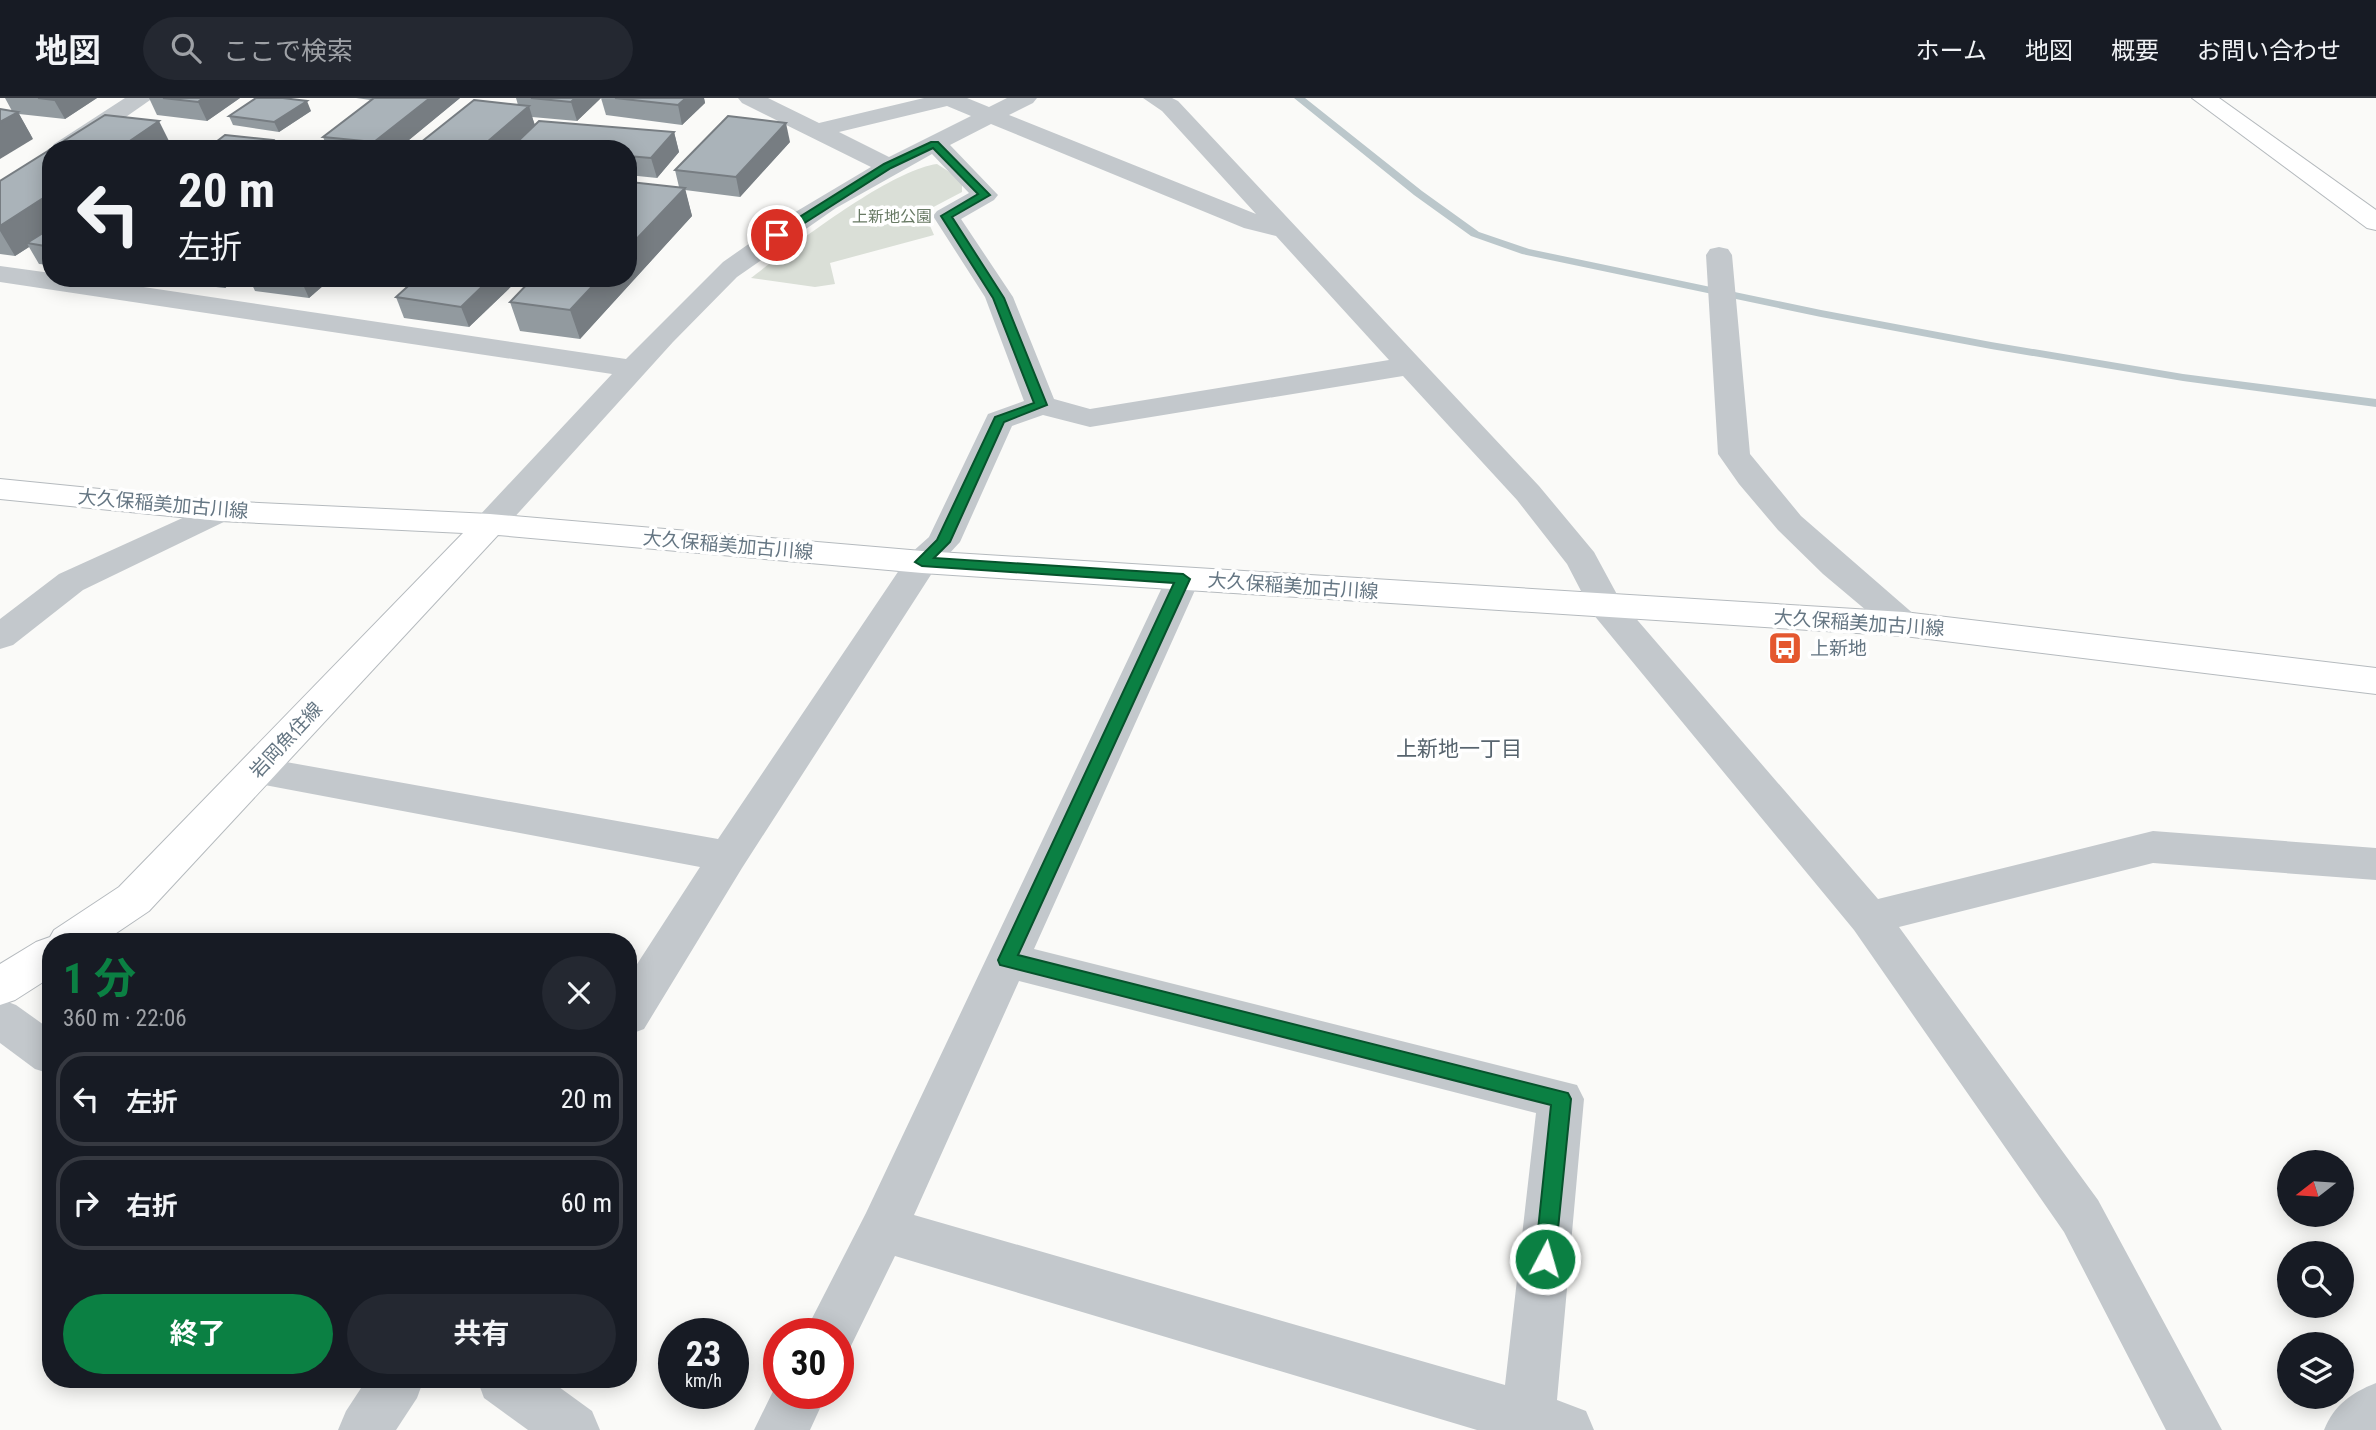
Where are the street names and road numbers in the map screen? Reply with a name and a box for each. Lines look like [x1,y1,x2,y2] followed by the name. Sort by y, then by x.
[77,485,249,523] street label: 大久保稲美加古川線
[642,526,814,564] street label: 大久保稲美加古川線
[1207,569,1379,603] street label: 大久保稲美加古川線
[1773,606,1945,640] street label: 大久保稲美加古川線
[245,697,327,783] street label: 岩岡魚住線

